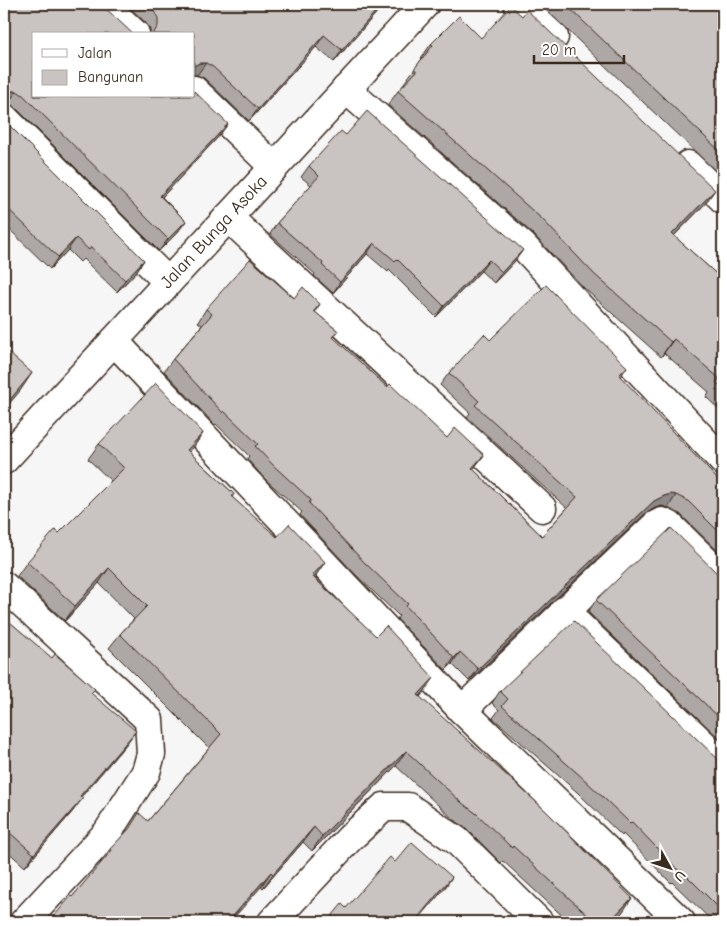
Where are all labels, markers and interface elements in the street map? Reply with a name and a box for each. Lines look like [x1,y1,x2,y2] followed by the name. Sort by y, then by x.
[32,32,195,98] legend
[534,32,624,64] scale bar
[542,41,576,59] text: 20 m
[78,44,112,62] text: Jalan
[78,68,143,86] text: Bangunan
[156,171,272,293] street label: Jalan Bunga Asoka
[644,844,694,894] north arrow
[670,867,689,885] text: U

